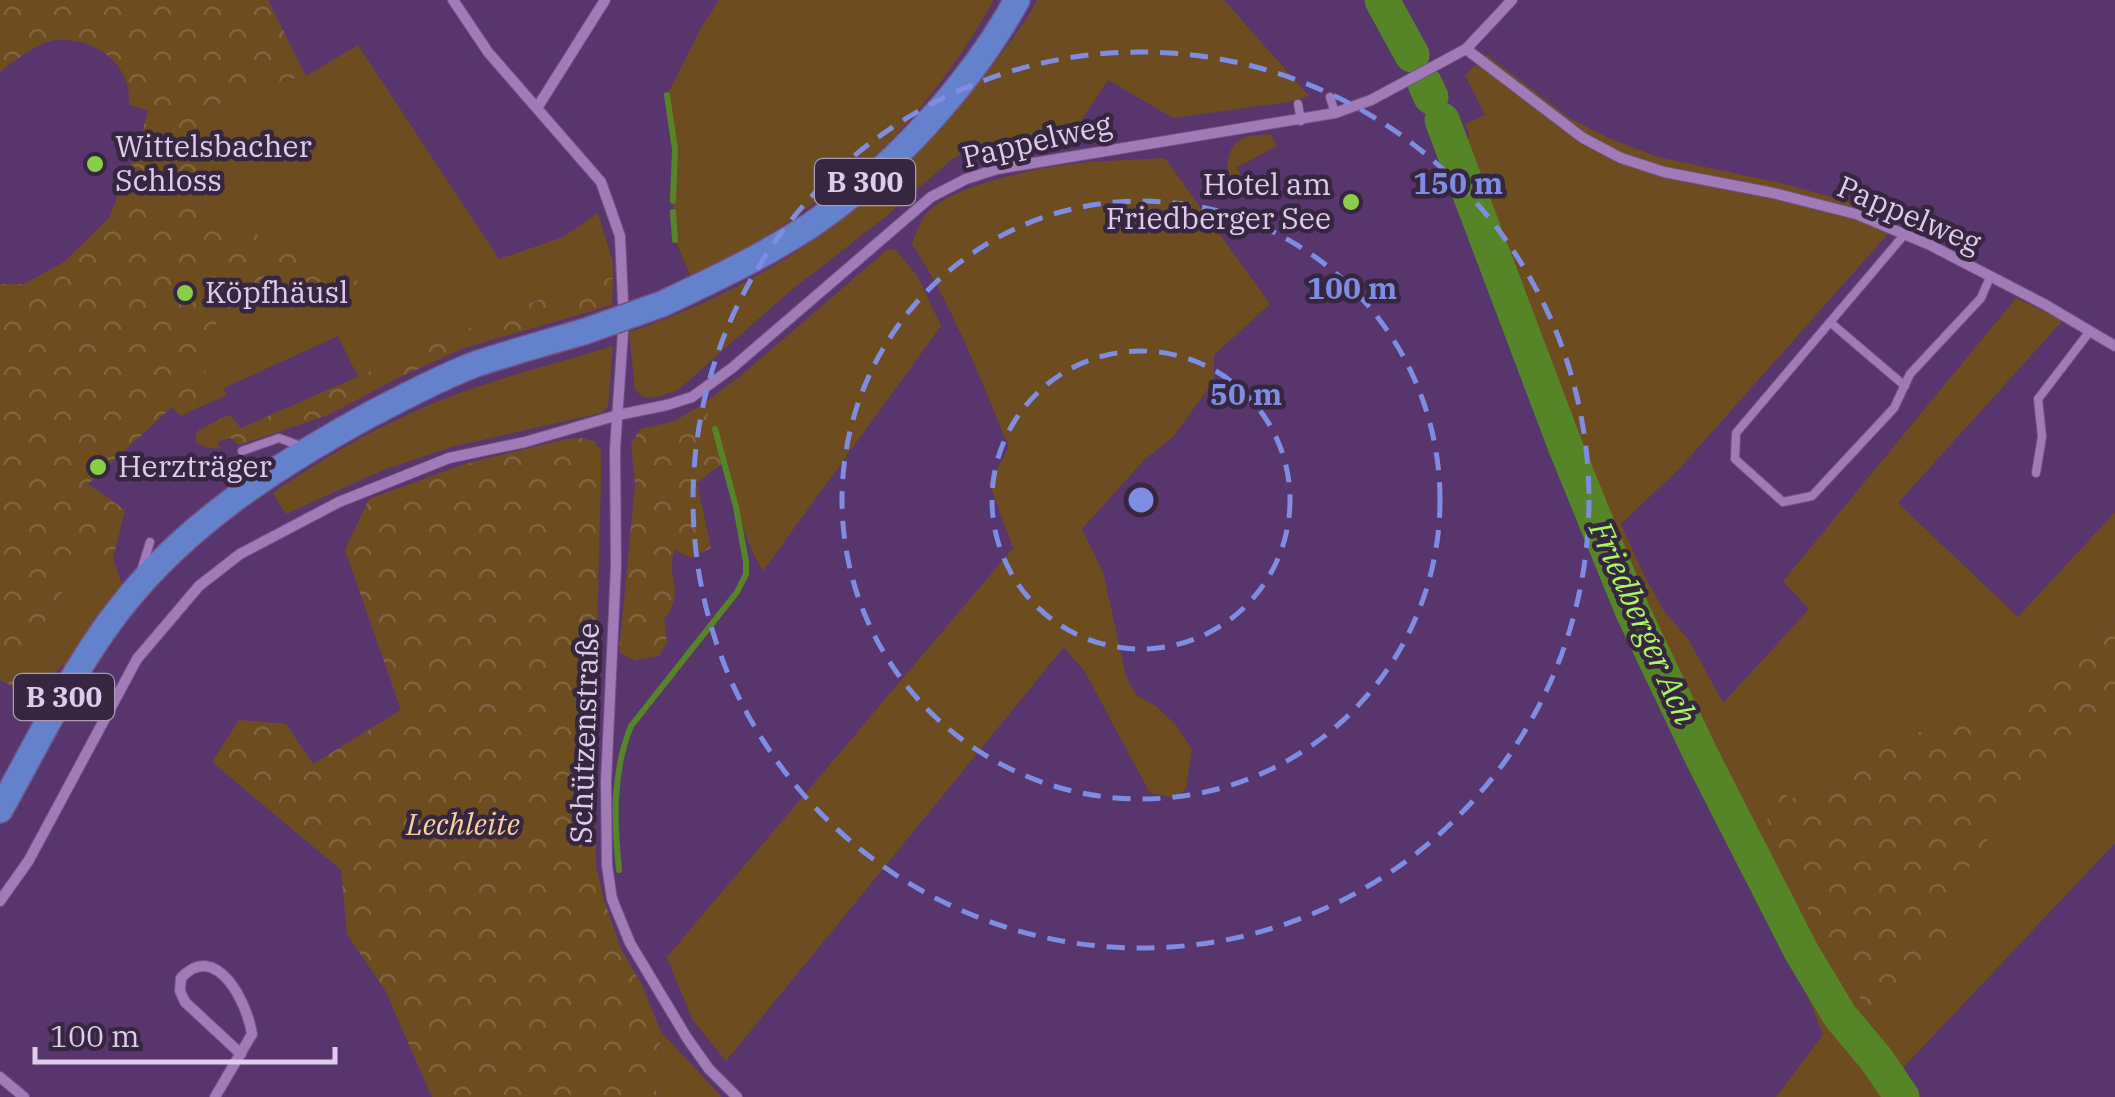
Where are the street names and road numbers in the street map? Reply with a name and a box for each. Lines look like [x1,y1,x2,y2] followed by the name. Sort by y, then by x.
[958,103,1115,176] street label: Pappelweg
[815,159,915,205] road number: B 300
[1832,166,1987,261] street label: Pappelweg
[560,622,607,844] street label: Schützenstraße
[14,674,114,720] road number: B 300

